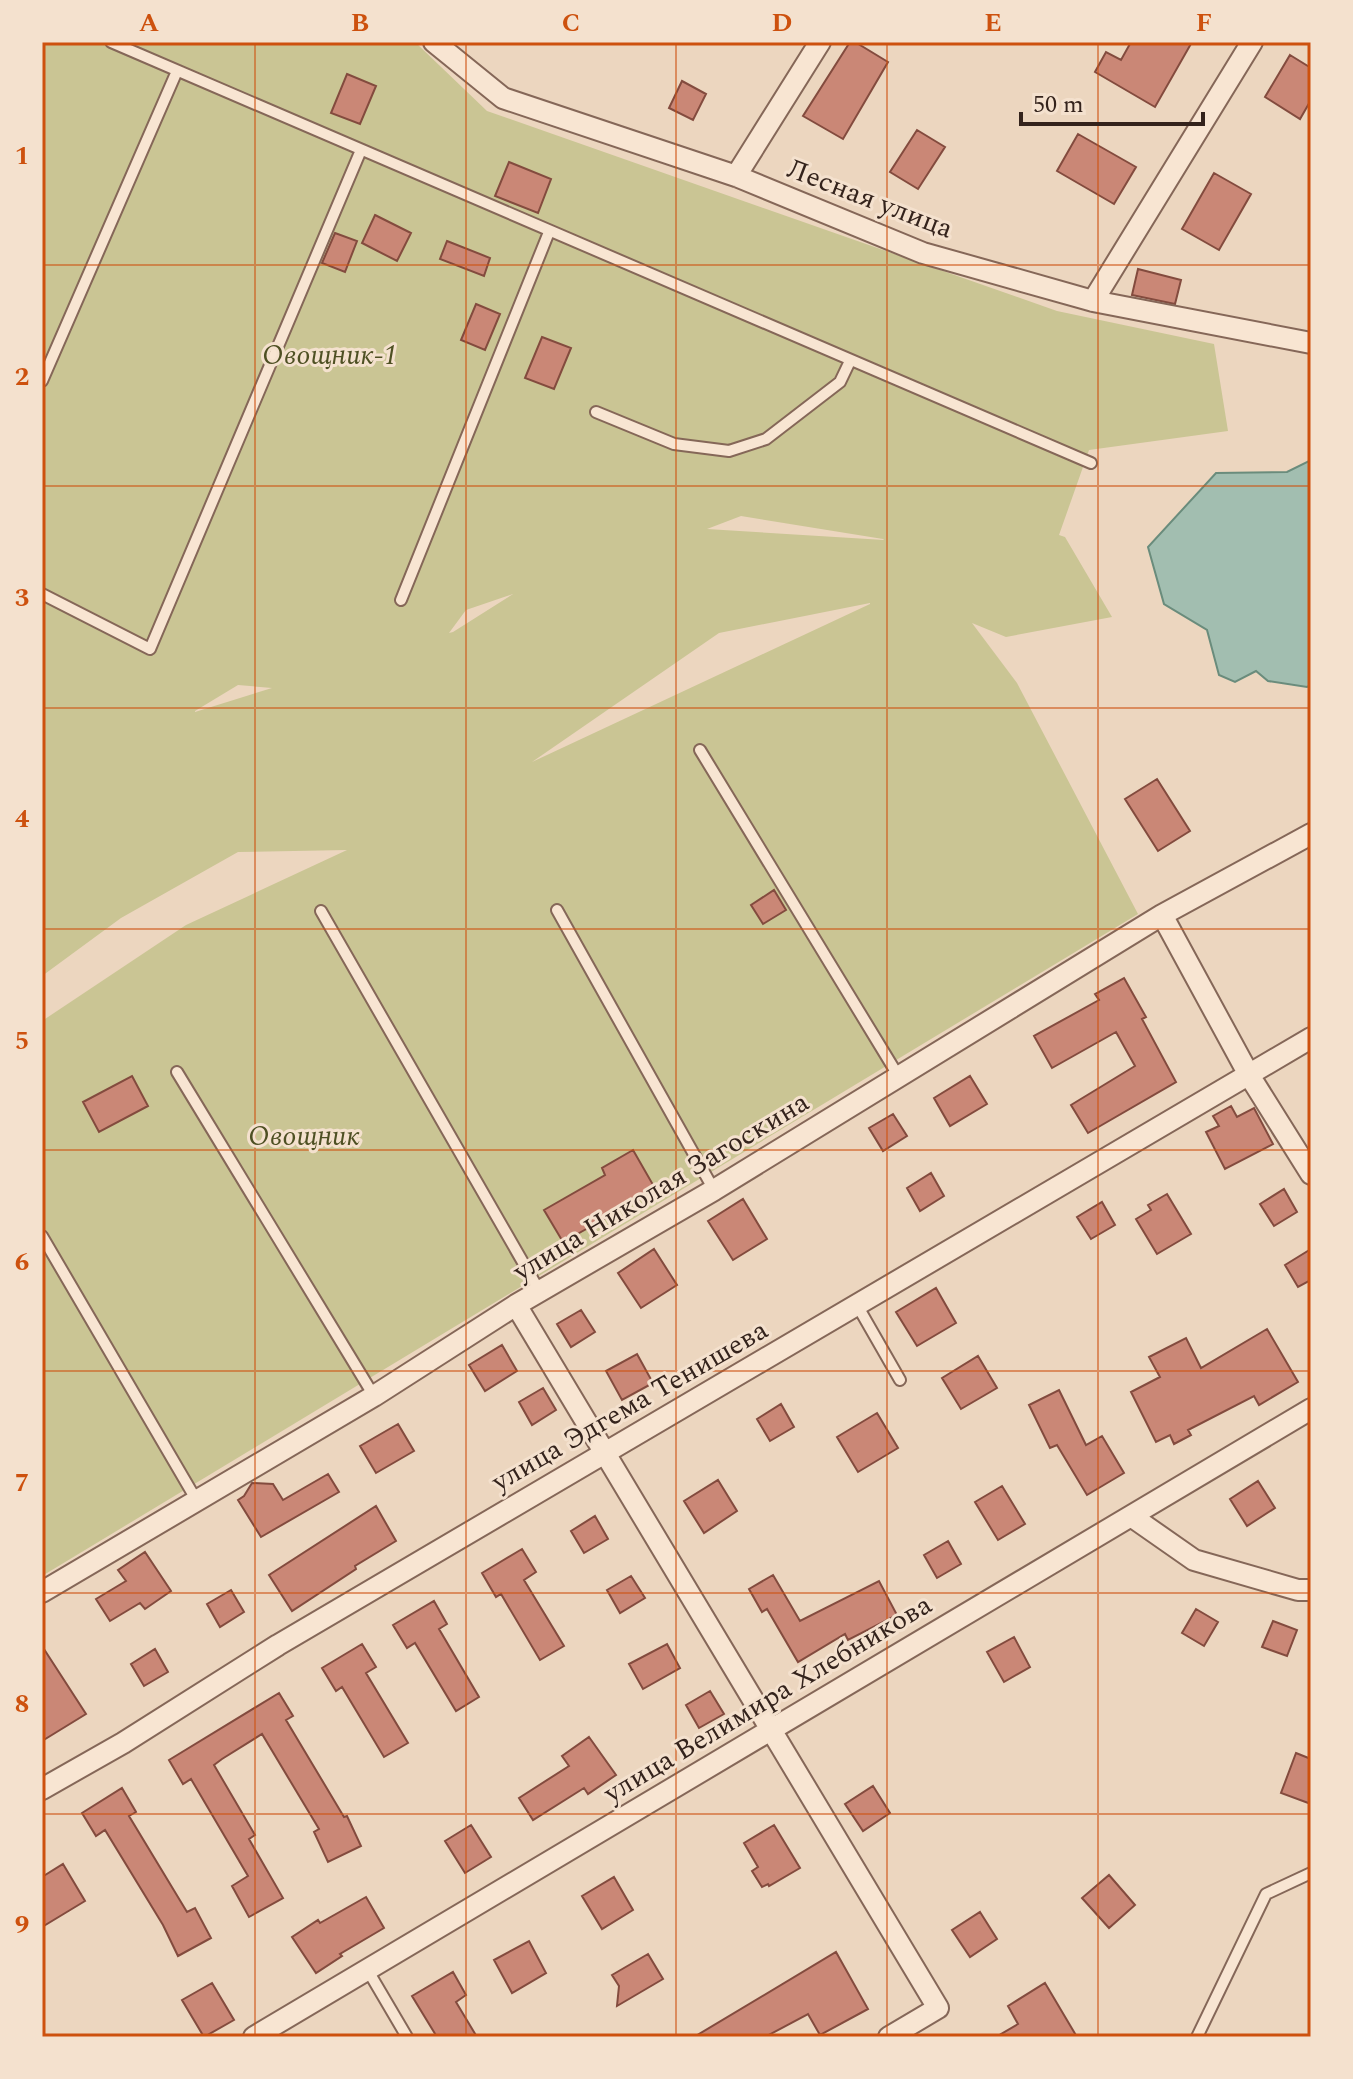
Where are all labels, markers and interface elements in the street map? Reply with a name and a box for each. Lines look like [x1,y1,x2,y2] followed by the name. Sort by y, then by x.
[139,3,159,43] text: A
[351,3,369,43] text: B
[562,3,580,43] text: C
[772,3,792,43] text: D
[984,3,1002,43] text: E
[1196,3,1212,43] text: F
[1021,76,1203,126] scale bar
[1033,87,1084,123] text: 50 m
[15,136,29,176] text: 1
[781,148,960,251] street label: Лесная улица
[262,334,398,377] park label: Овощник-1
[15,357,29,397] text: 2
[15,578,29,618] text: 3
[15,799,30,839] text: 4
[15,1021,29,1061] text: 5
[504,1081,818,1293] street label: улица Николая Загоскина
[248,1115,360,1158] park label: Овощник
[15,1242,29,1282] text: 6
[483,1309,777,1503] street label: улица Эдгема Тенишева
[15,1463,29,1503] text: 7
[595,1583,941,1815] street label: улица Велимира Хлебникова
[15,1684,29,1724] text: 8
[15,1905,29,1945] text: 9

